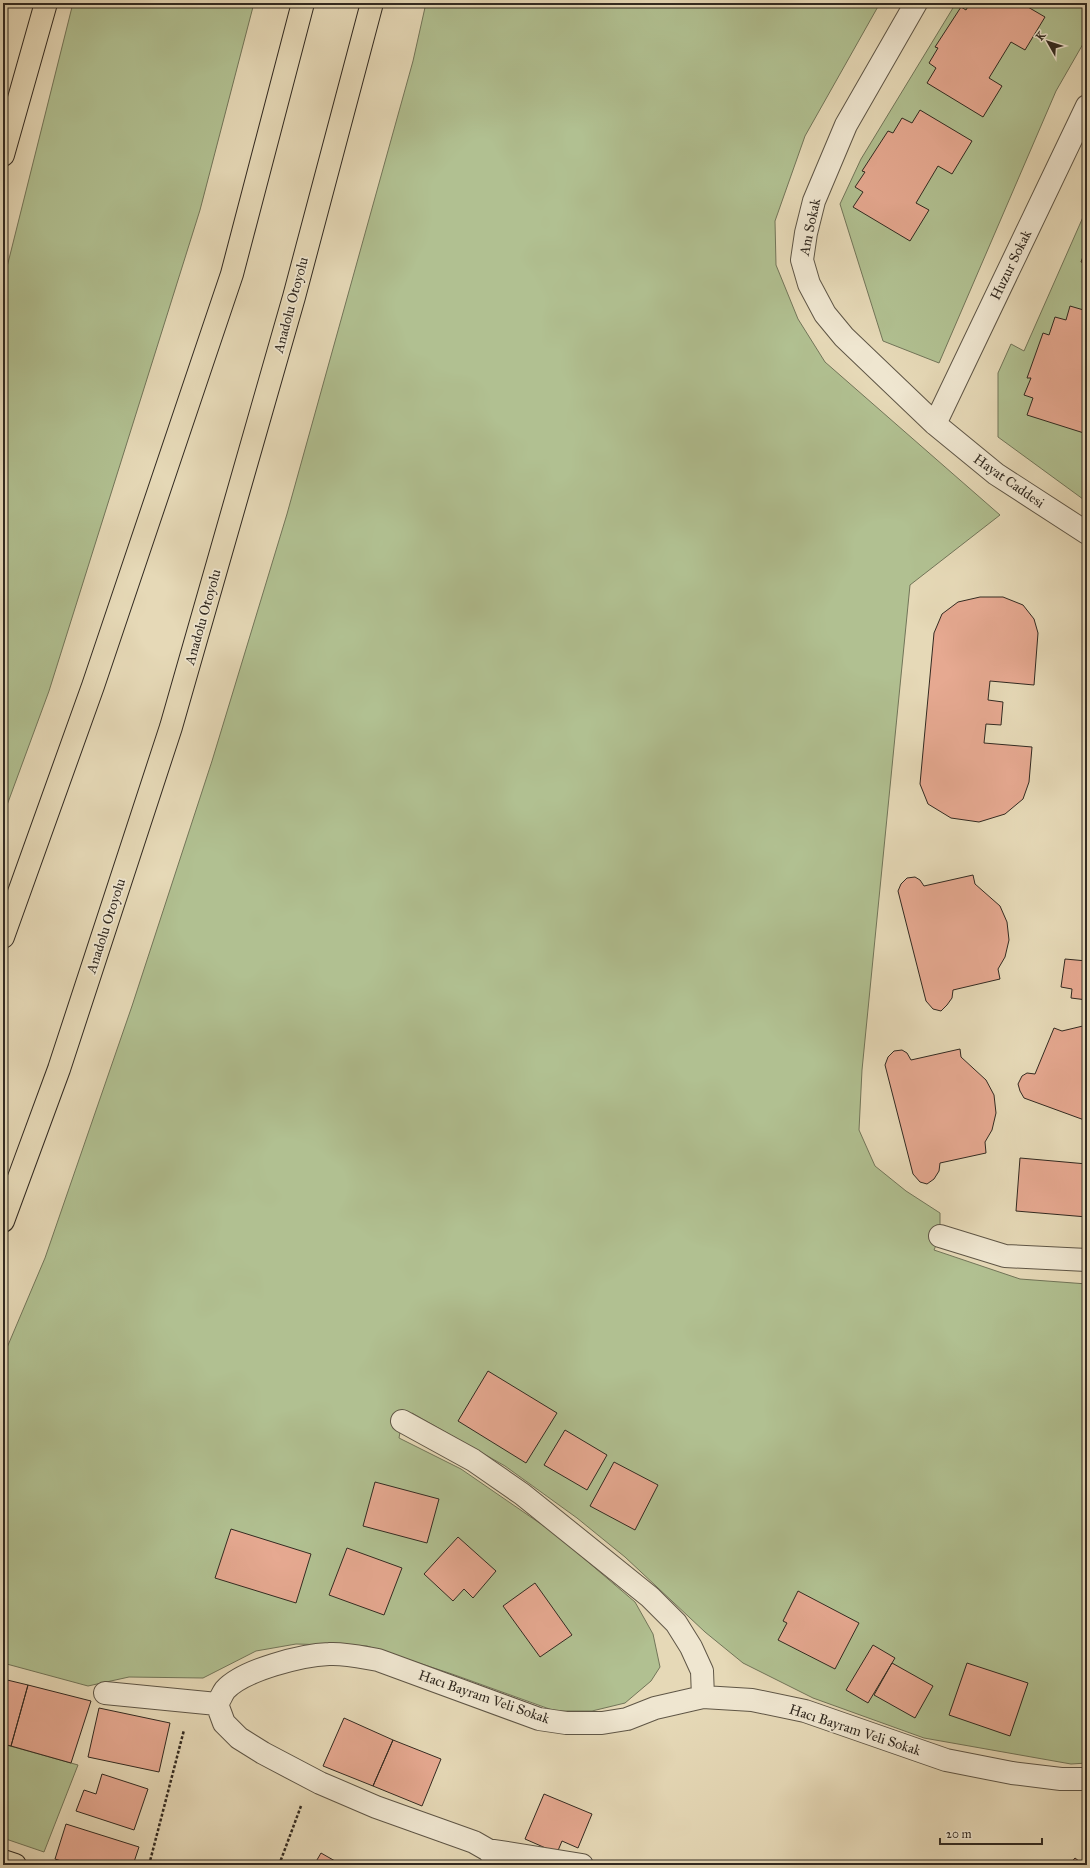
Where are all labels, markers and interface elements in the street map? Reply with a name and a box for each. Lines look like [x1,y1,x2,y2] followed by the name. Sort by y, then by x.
[1028,22,1068,62] north arrow
[1033,28,1049,43] text: K
[795,196,824,258] street label: Anı Sokak
[987,227,1035,303] street label: Huzur Sokak
[270,255,312,356] street label: Anadolu Otoyolu
[970,450,1048,512] street label: Hayat Caddesi
[181,567,225,668] street label: Anadolu Otoyolu
[82,876,129,976] street label: Anadolu Otoyolu
[416,1667,552,1728] street label: Hacı Bayram Veli Sokak
[787,1701,924,1759] street label: Hacı Bayram Veli Sokak
[940,1820,1042,1846] scale bar
[946,1827,972,1841] text: 20 m

